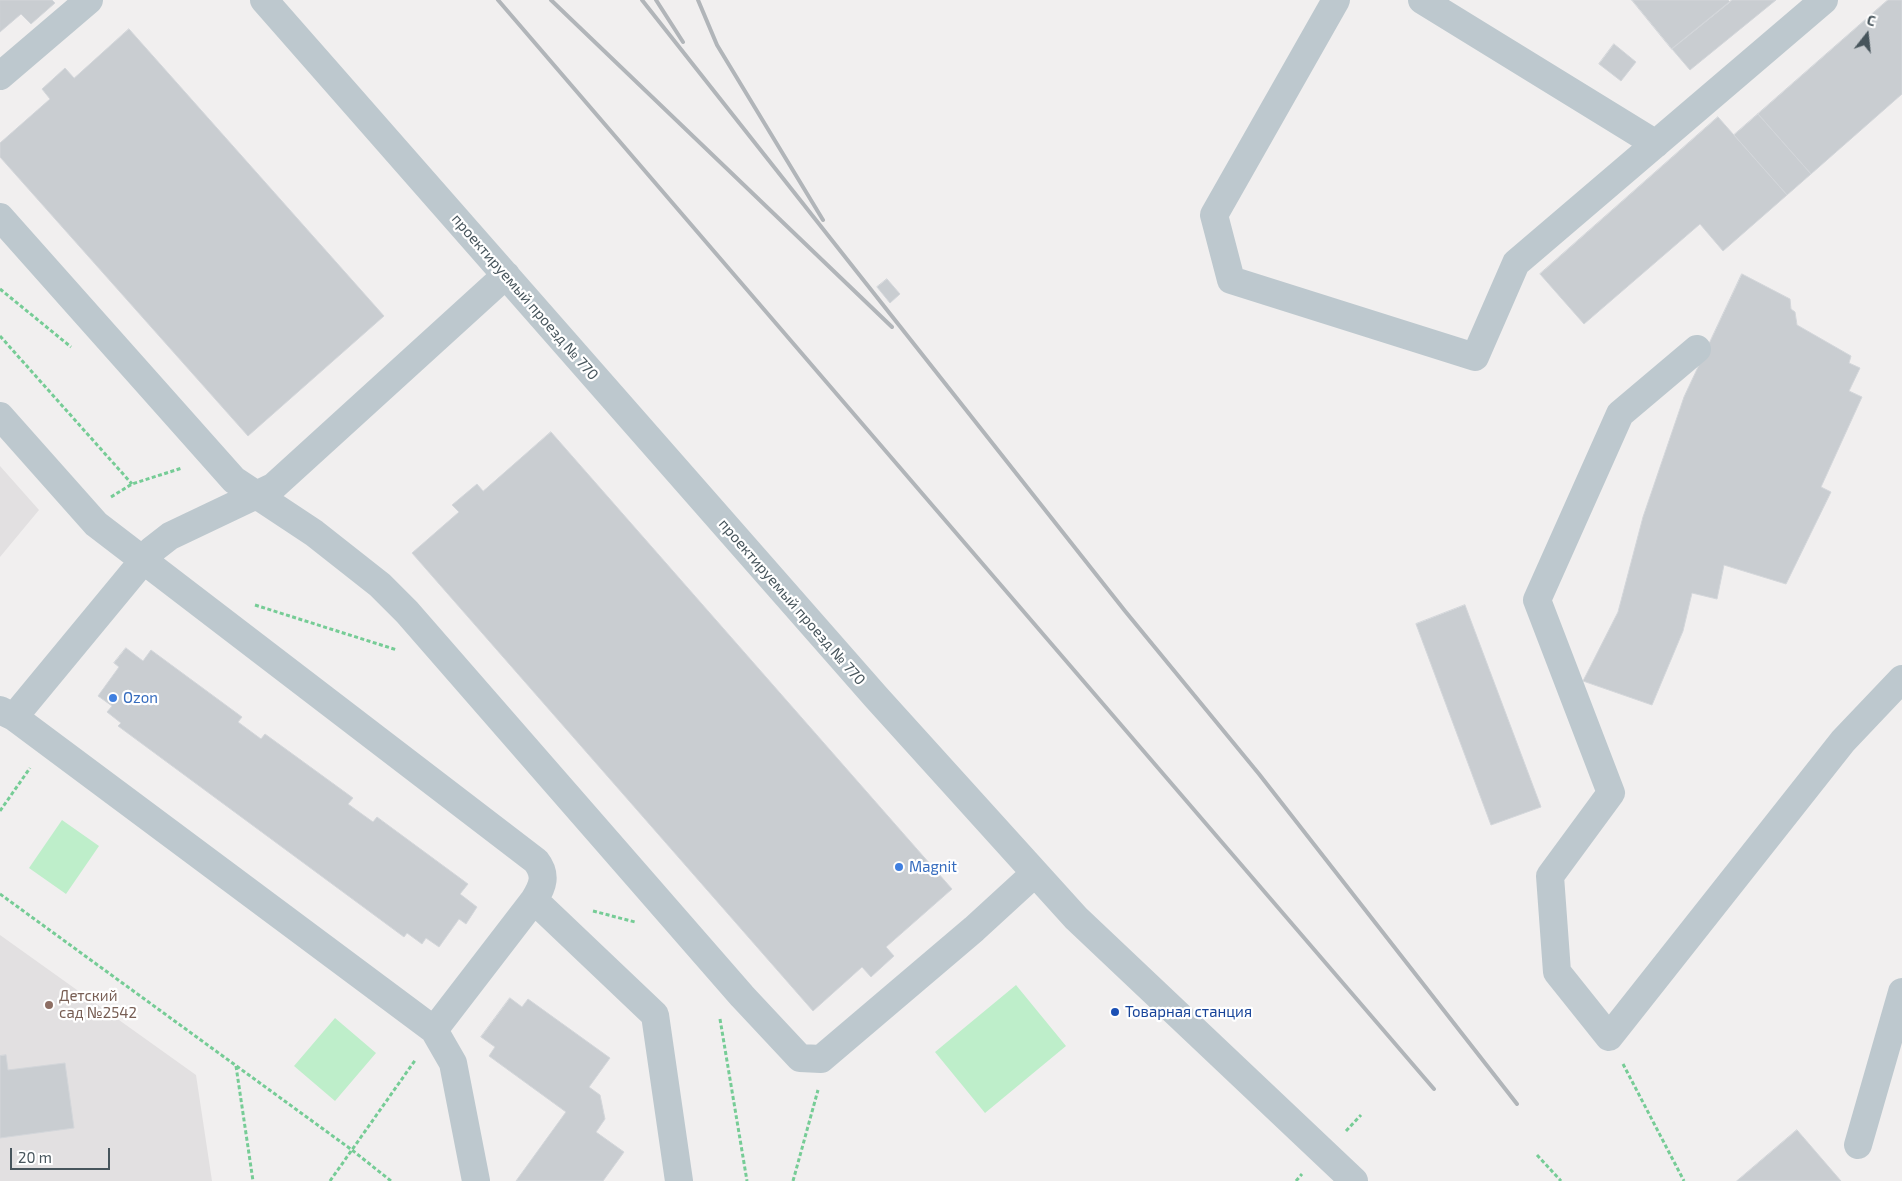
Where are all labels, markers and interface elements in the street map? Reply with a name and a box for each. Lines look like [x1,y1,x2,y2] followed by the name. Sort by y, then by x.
[1842,10,1892,60] north arrow
[1865,11,1878,29] text: С
[448,210,602,384] street label: проектируемый проезд № 770
[715,515,869,689] street label: проектируемый проезд № 770
[123,689,158,707] place label: Ozon
[107,692,119,704] marker: Ozon
[909,858,957,876] place label: Magnit
[893,861,905,873] marker: Magnit
[59,987,137,1022] place label: Детский сад №2542
[43,999,55,1011] marker: Детский сад №2542
[1125,1003,1252,1021] place label: Товарная станция
[1109,1006,1121,1018] marker: Товарная станция
[12,1138,112,1170] scale bar
[18,1148,52,1166] text: 20 m

